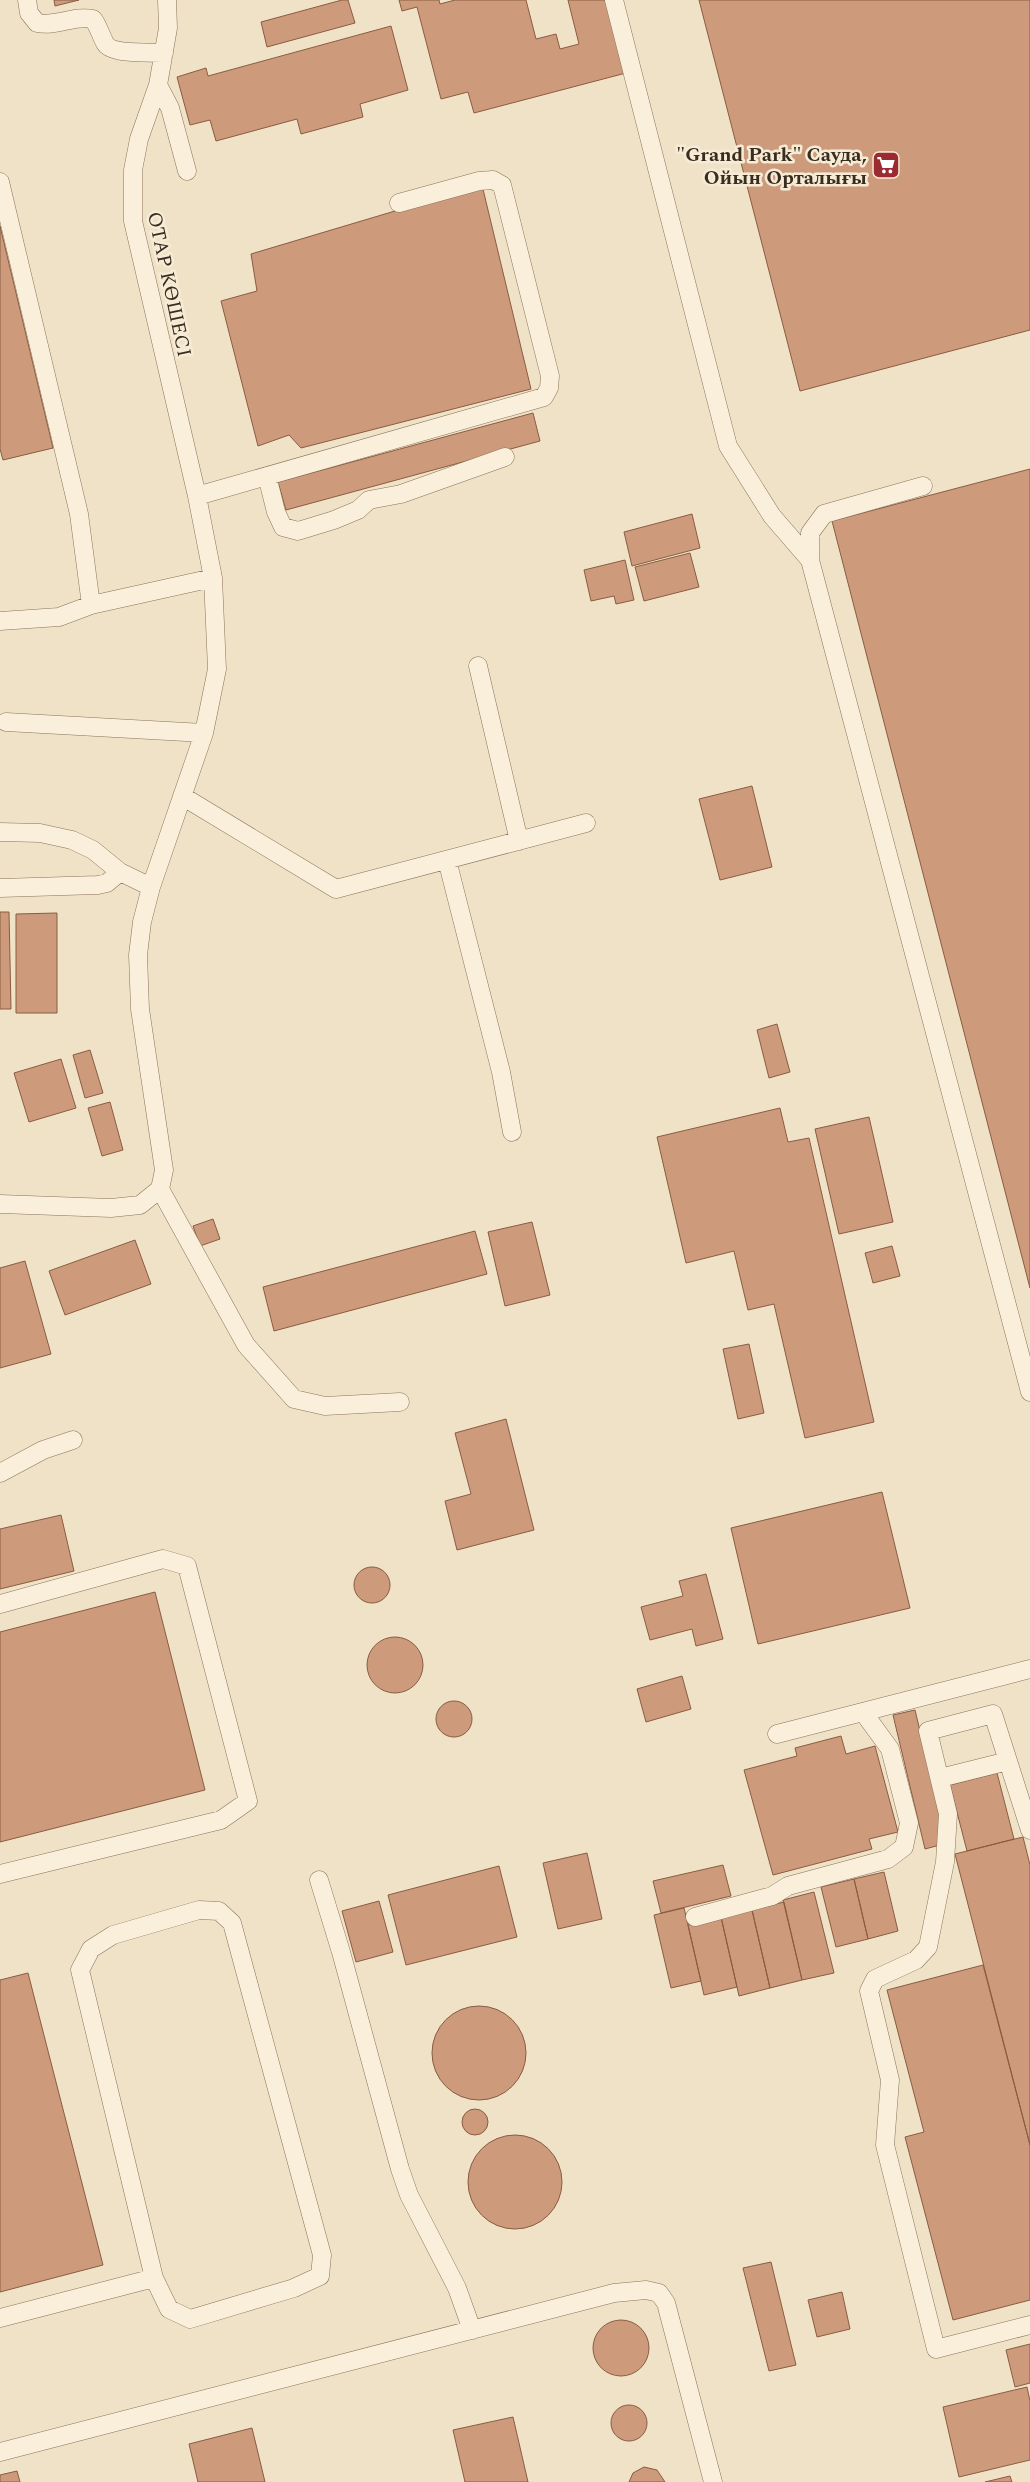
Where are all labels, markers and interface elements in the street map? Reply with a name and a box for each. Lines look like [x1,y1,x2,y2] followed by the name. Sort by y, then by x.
[676,140,867,193] place label: "Grand Park" Сауда, Ойын Орталығы
[871,150,901,180] supermarket icon: "Grand Park" Сауда, Ойын Орталығы
[139,209,199,360] street label: ОТАР КӨШЕСІ

